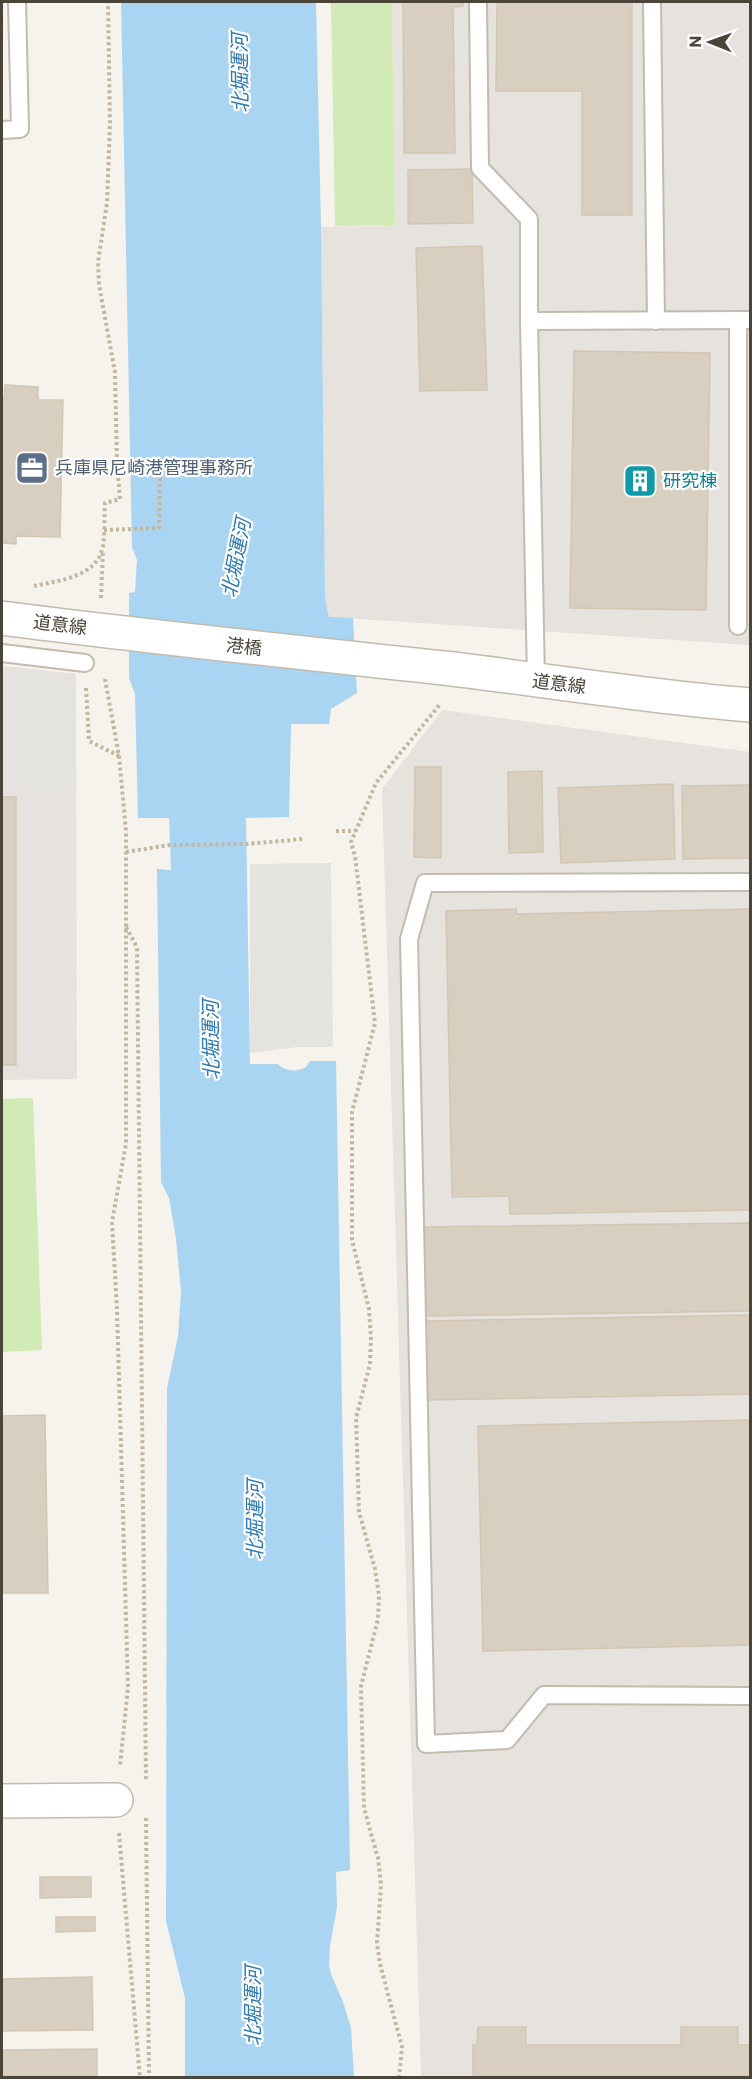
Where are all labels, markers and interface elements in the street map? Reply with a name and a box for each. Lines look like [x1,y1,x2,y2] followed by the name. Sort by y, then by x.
[680,12,740,72] north arrow
[226,29,252,113] water label: 北堀運河
[685,36,704,48] text: N
[14,450,50,486] office icon: 兵庫県尼崎港管理事務所
[55,456,253,478] place label: 兵庫県尼崎港管理事務所
[622,463,658,499] building icon: 研究棟
[663,469,717,491] place label: 研究棟
[216,512,255,599] water label: 北堀運河
[32,610,88,638] street label: 道意線
[225,633,263,659] street label: 港橋
[531,669,587,697] street label: 道意線
[197,996,223,1080] water label: 北堀運河
[242,1476,266,1560] water label: 北堀運河
[240,1962,264,2046] water label: 北堀運河

